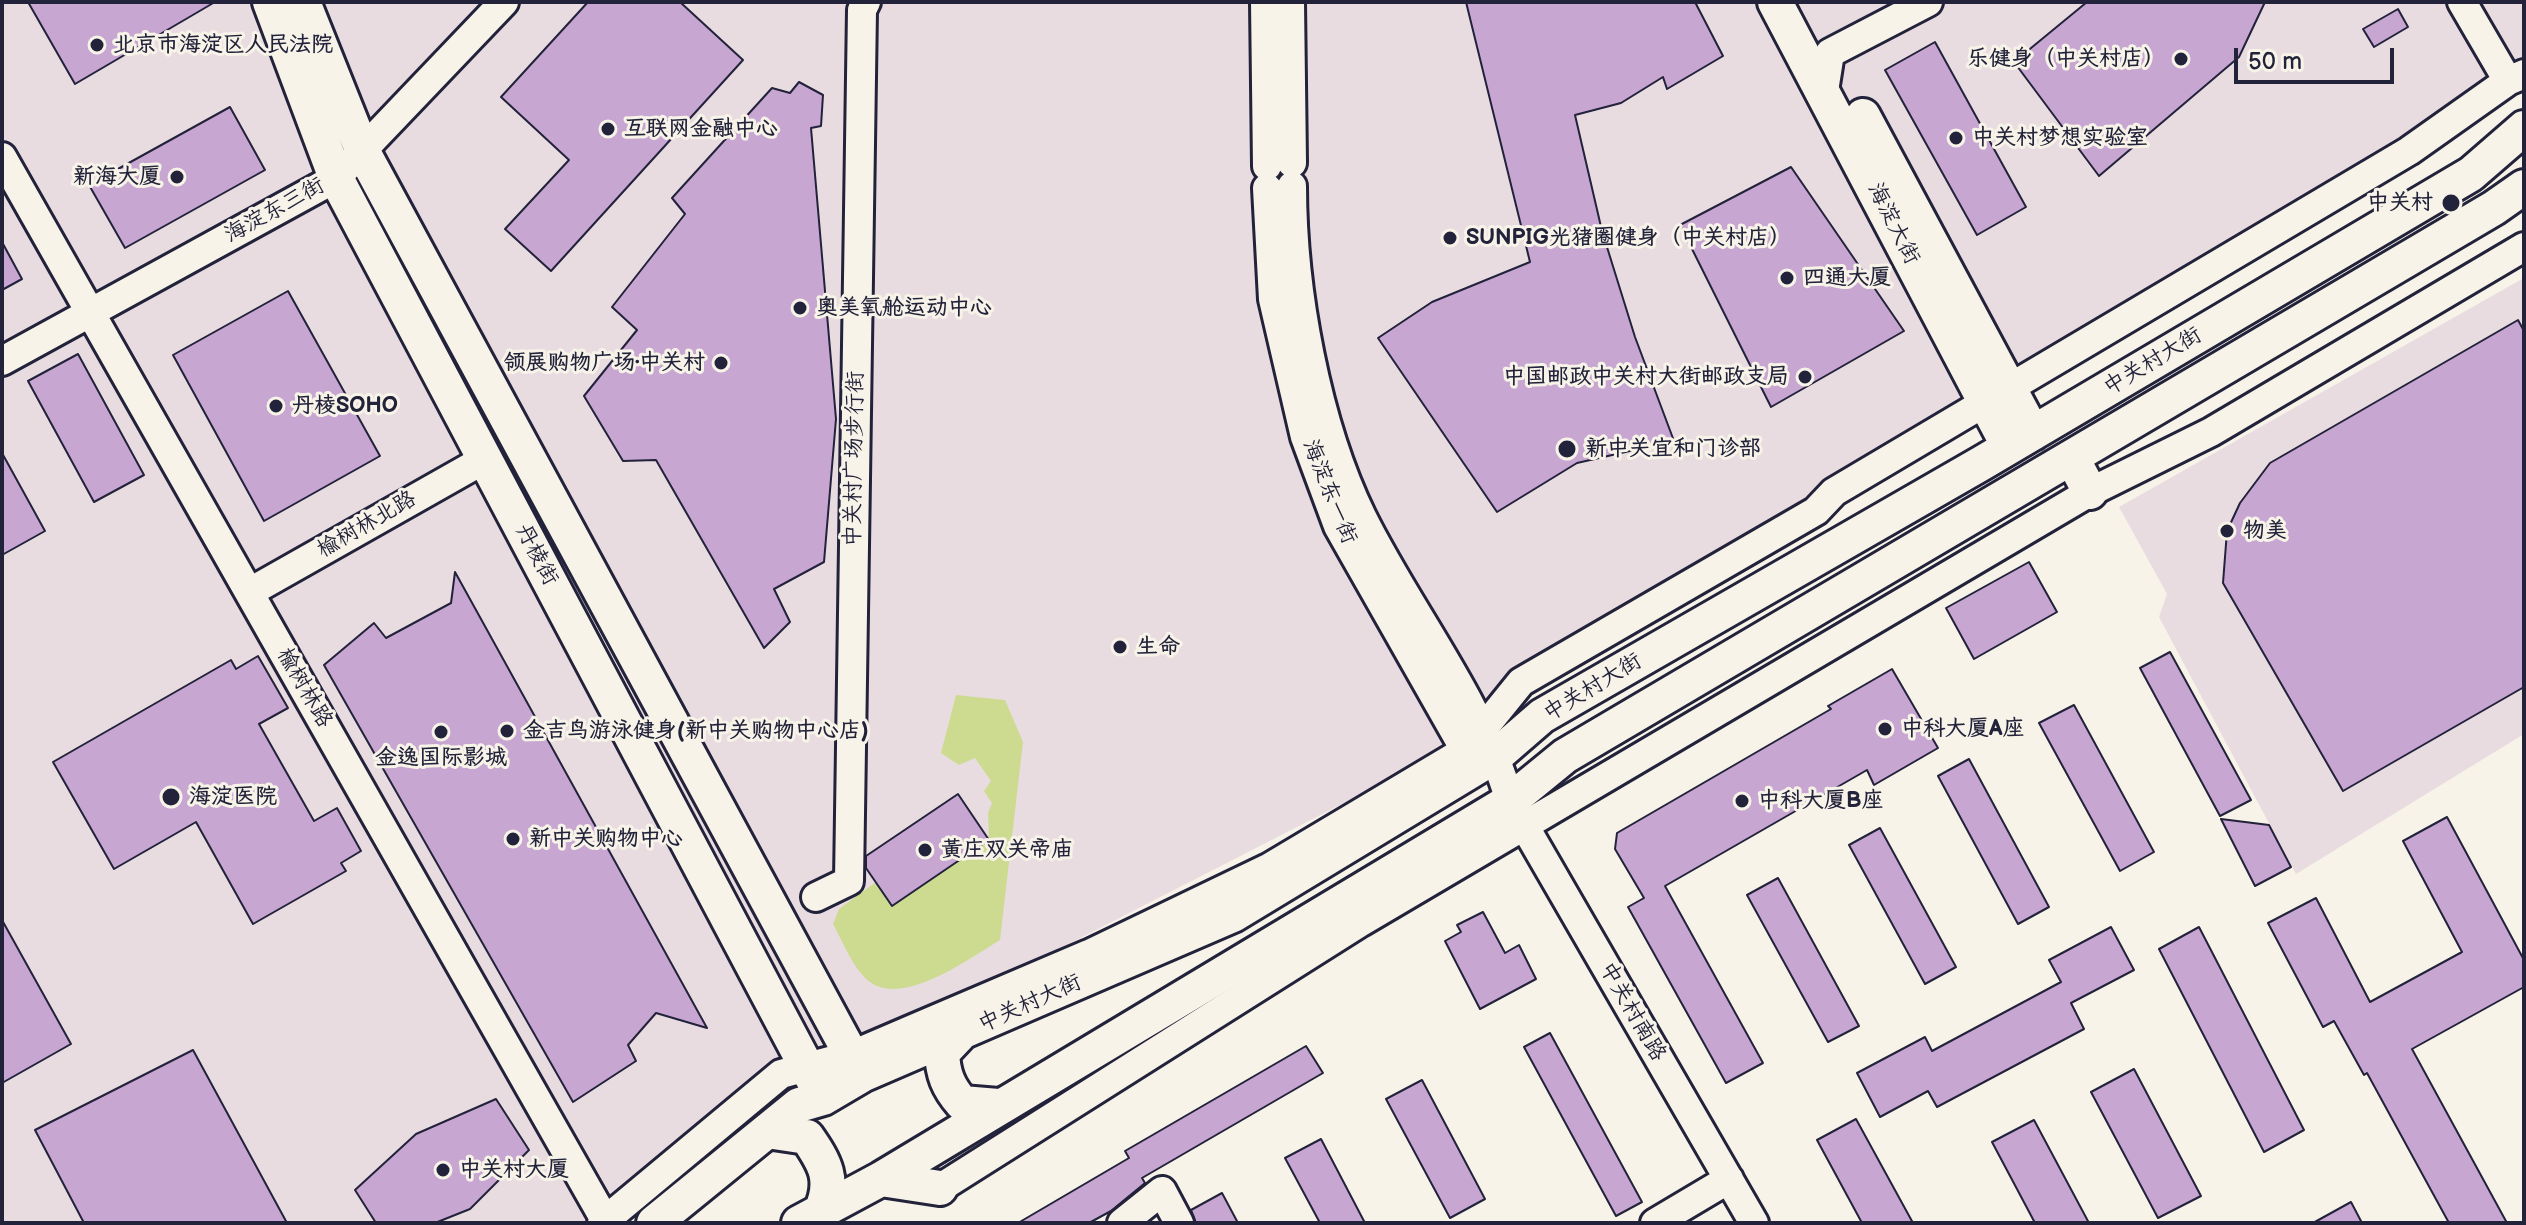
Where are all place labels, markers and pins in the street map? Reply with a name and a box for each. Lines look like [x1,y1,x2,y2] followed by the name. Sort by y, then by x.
[113,32,333,58] place label: 北京市海淀区人民法院
[88,36,106,54] marker: 北京市海淀区人民法院
[1967,46,2165,72] place label: 乐健身（中关村店）
[2172,50,2190,68] marker: 乐健身（中关村店）
[624,116,778,142] place label: 互联网金融中心
[599,120,617,138] marker: 互联网金融中心
[1972,125,2148,151] place label: 中关村梦想实验室
[1947,129,1965,147] marker: 中关村梦想实验室
[73,164,161,190] place label: 新海大厦
[168,168,186,186] marker: 新海大厦
[2367,190,2433,216] place label: 中关村
[2440,192,2462,214] marker: 中关村
[1466,225,1791,251] place label: SUNPIG光猪圈健身（中关村店）
[1441,229,1459,247] marker: SUNPIG光猪圈健身（中关村店）
[1803,265,1891,291] place label: 四通大厦
[1778,269,1796,287] marker: 四通大厦
[816,295,992,321] place label: 奥美氧舱运动中心
[791,299,809,317] marker: 奥美氧舱运动中心
[503,350,705,376] place label: 领展购物广场·中关村
[712,354,730,372] marker: 领展购物广场·中关村
[1503,364,1789,390] place label: 中国邮政中关村大街邮政支局
[1796,368,1814,386] marker: 中国邮政中关村大街邮政支局
[292,393,398,419] place label: 丹棱SOHO
[267,397,285,415] marker: 丹棱SOHO
[1585,436,1761,462] place label: 新中关宜和门诊部
[1556,438,1578,460] marker: 新中关宜和门诊部
[2243,518,2287,544] place label: 物美
[2218,522,2236,540] marker: 物美
[1136,634,1180,660] place label: 生命
[1111,638,1129,656] marker: 生命
[1901,716,2024,742] place label: 中科大厦A座
[523,718,869,744] place label: 金吉鸟游泳健身(新中关购物中心店)
[1876,720,1894,738] marker: 中科大厦A座
[498,722,516,740] marker: 金吉鸟游泳健身(新中关购物中心店)
[432,723,450,741] marker: 金逸国际影城
[375,745,507,771] place label: 金逸国际影城
[189,784,277,810] place label: 海淀医院
[160,786,182,808] marker: 海淀医院
[1758,788,1884,814] place label: 中科大厦B座
[1733,792,1751,810] marker: 中科大厦B座
[529,826,683,852] place label: 新中关购物中心
[504,830,522,848] marker: 新中关购物中心
[941,837,1073,863] place label: 黄庄双关帝庙
[916,841,934,859] marker: 黄庄双关帝庙
[459,1157,569,1183] place label: 中关村大厦
[434,1161,452,1179] marker: 中关村大厦

